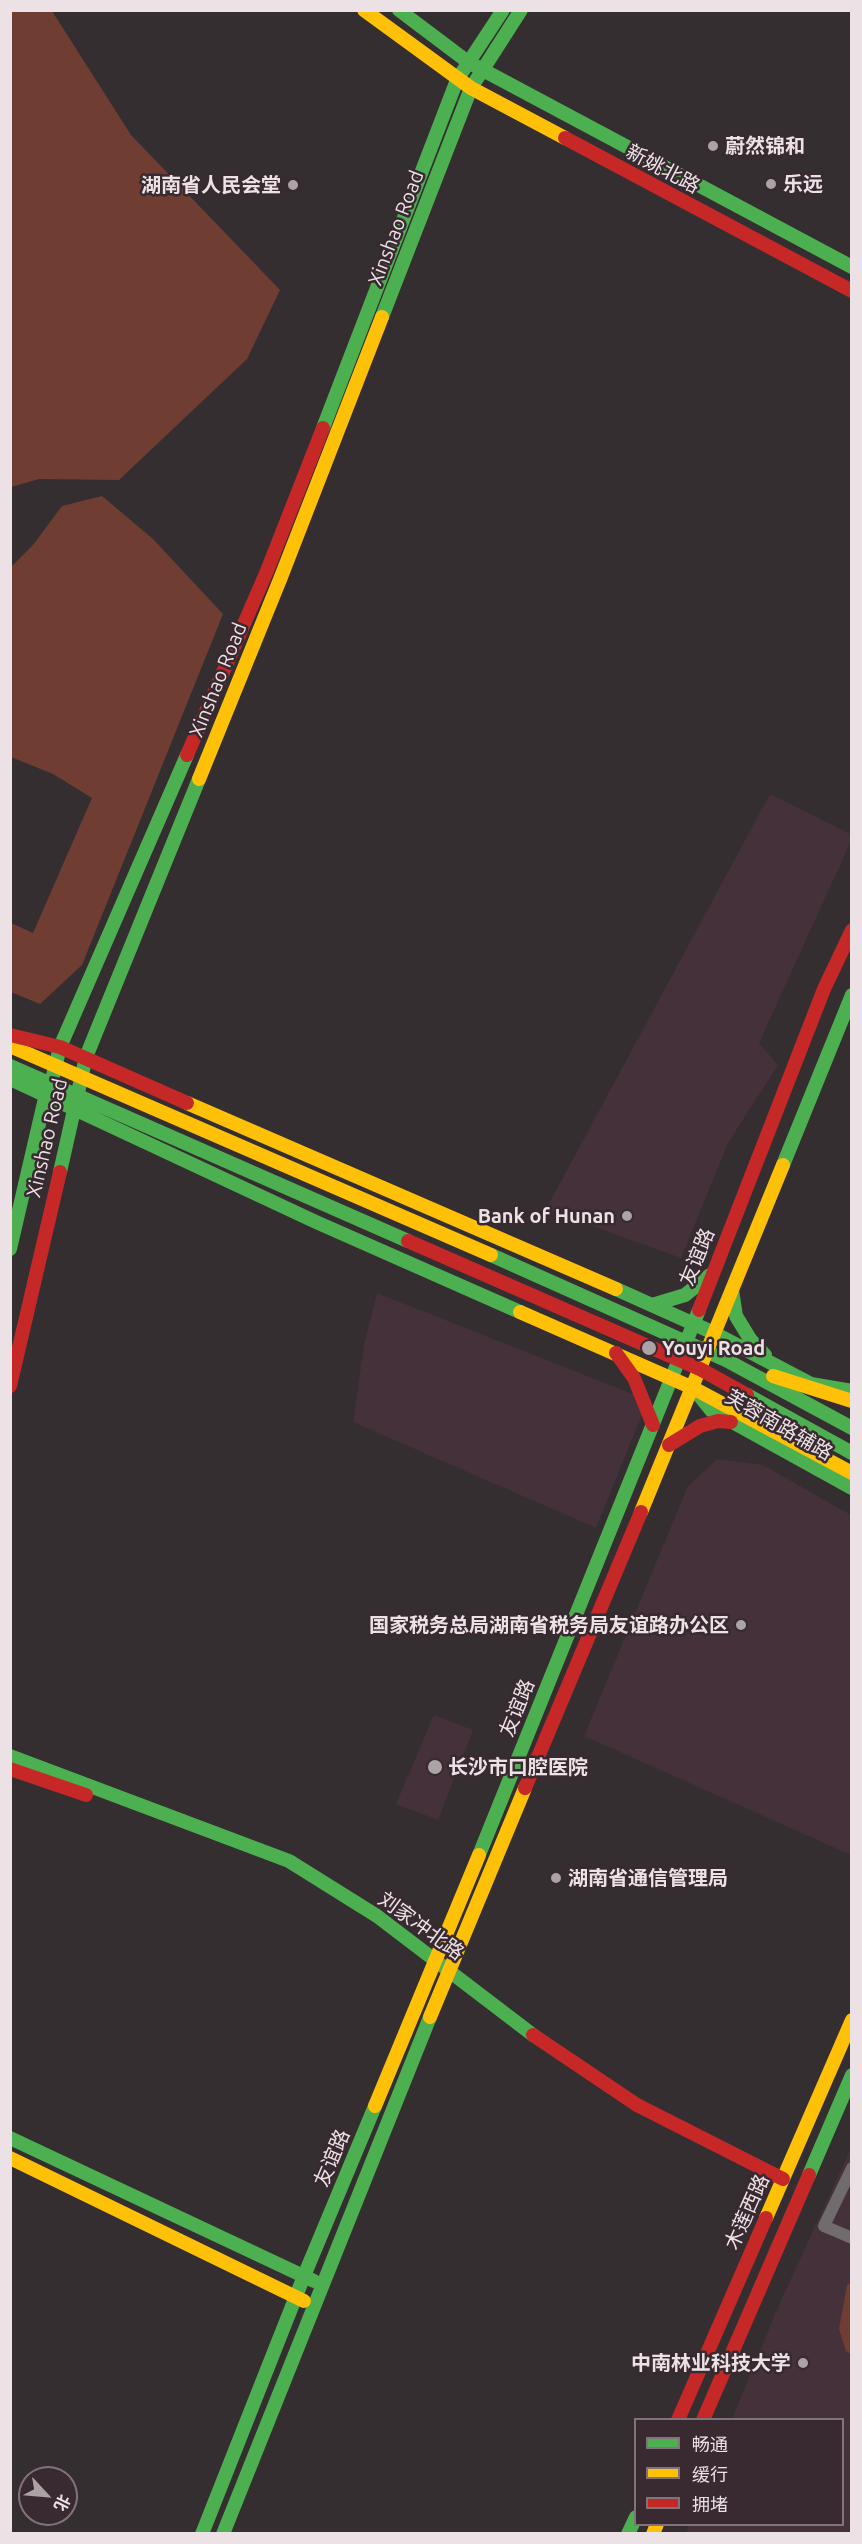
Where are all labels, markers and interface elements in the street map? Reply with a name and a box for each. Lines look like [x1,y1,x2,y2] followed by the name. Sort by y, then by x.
[725,134,805,158] place label: 蔚然锦和
[706,139,720,153] marker: 蔚然锦和
[622,140,704,198] street label: 新姚北路
[363,167,429,289] street label: Xinshao Road
[783,172,823,196] place label: 乐远
[141,173,281,197] place label: 湖南省人民会堂
[764,177,778,191] marker: 乐远
[286,178,300,192] marker: 湖南省人民会堂
[184,619,252,741] street label: Xinshao Road
[22,1076,72,1200] street label: Xinshao Road
[478,1204,615,1228] place label: Bank of Hunan
[620,1209,634,1223] marker: Bank of Hunan
[675,1225,719,1289] street label: 友谊路
[662,1336,765,1360] place label: Youyi Road
[640,1339,658,1357] marker: Youyi Road
[721,1385,837,1465] street label: 芙蓉南路辅路
[369,1613,729,1637] place label: 国家税务总局湖南省税务局友谊路办公区
[734,1618,748,1632] marker: 国家税务总局湖南省税务局友谊路办公区
[495,1676,539,1740] street label: 友谊路
[448,1755,588,1779] place label: 长沙市口腔医院
[426,1758,444,1776] marker: 长沙市口腔医院
[568,1866,728,1890] place label: 湖南省通信管理局
[549,1871,563,1885] marker: 湖南省通信管理局
[373,1887,469,1965] street label: 刘家冲北路
[309,2126,355,2190] street label: 友谊路
[720,2171,774,2253] street label: 木莲西路
[631,2351,791,2375] place label: 中南林业科技大学
[796,2356,810,2370] marker: 中南林业科技大学
[634,2418,844,2526] legend
[692,2434,728,2454] text: 畅通
[692,2464,728,2484] text: 缓行
[18,2466,78,2526] north arrow
[51,2492,74,2514] text: 北
[692,2494,728,2514] text: 拥堵

